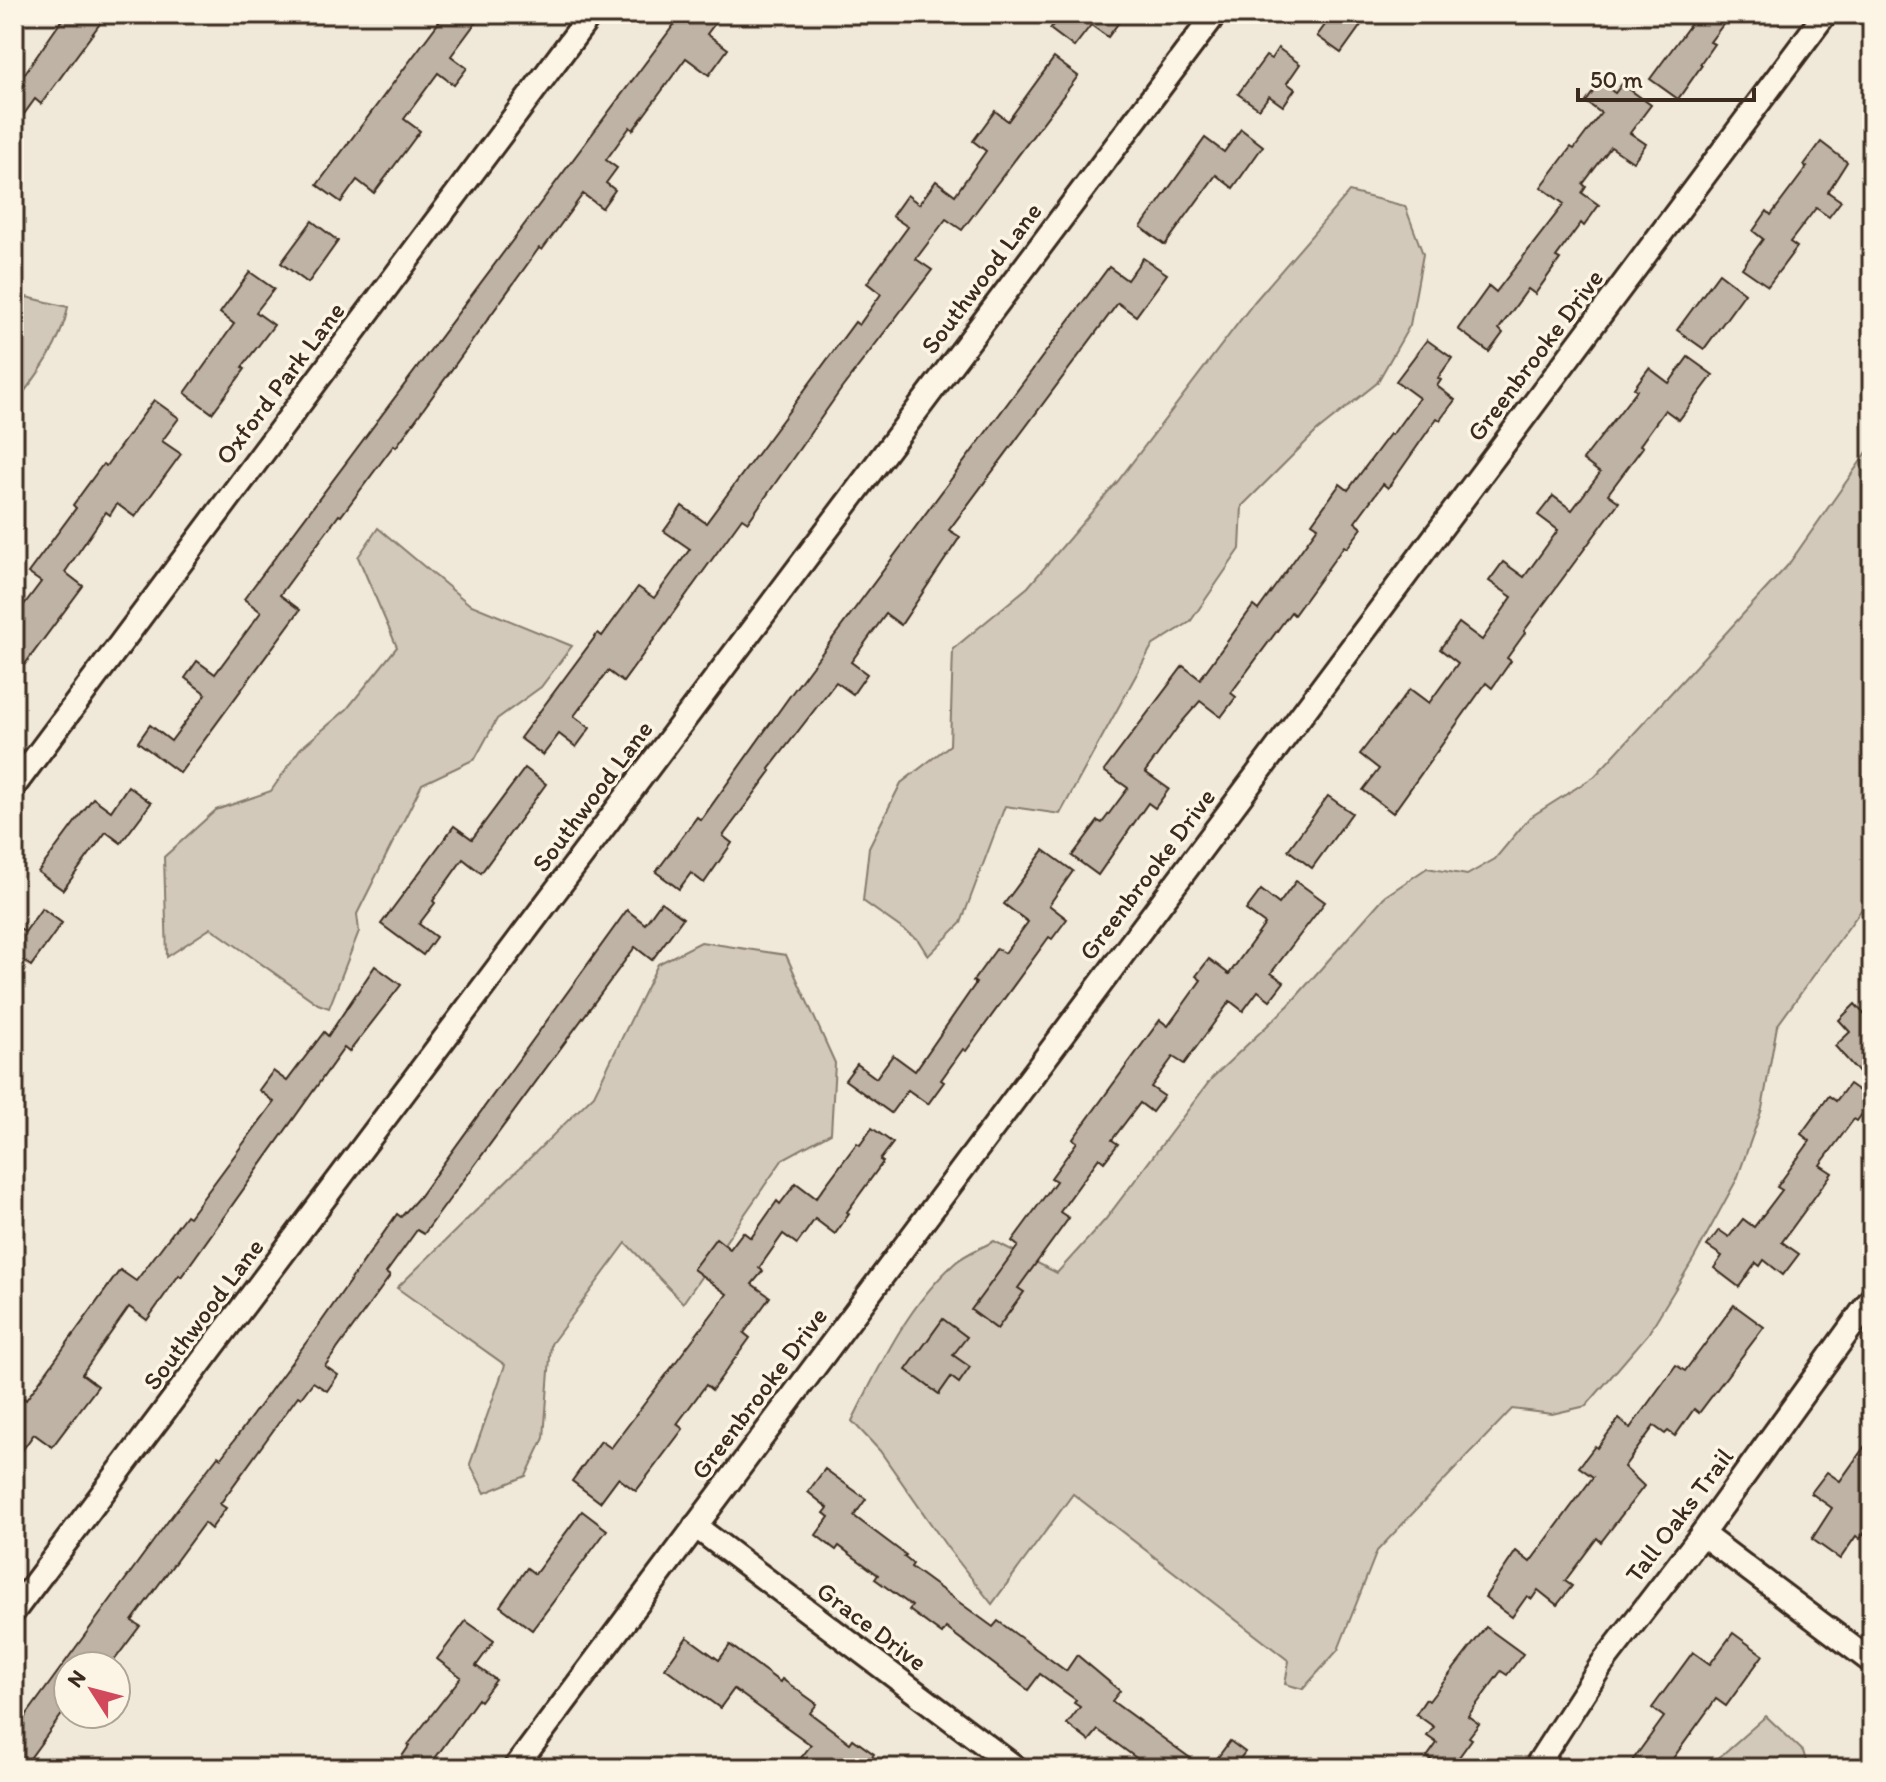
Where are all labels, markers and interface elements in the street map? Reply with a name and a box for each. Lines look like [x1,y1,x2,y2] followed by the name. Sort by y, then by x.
[1578,52,1754,102] scale bar
[1590,65,1643,94] text: 50 m
[913,196,1049,360] street label: Southwood Lane
[1460,263,1610,447] street label: Greenbrooke Drive
[208,295,352,471] street label: Oxford Park Lane
[524,714,660,878] street label: Southwood Lane
[1072,782,1222,966] street label: Greenbrooke Drive
[135,1232,271,1396] street label: Southwood Lane
[684,1301,834,1485] street label: Greenbrooke Drive
[1618,1441,1740,1589] street label: Tall Oaks Trail
[811,1574,933,1678] street label: Grace Drive
[52,1650,132,1730] north arrow
[61,1665,92,1692] text: N

